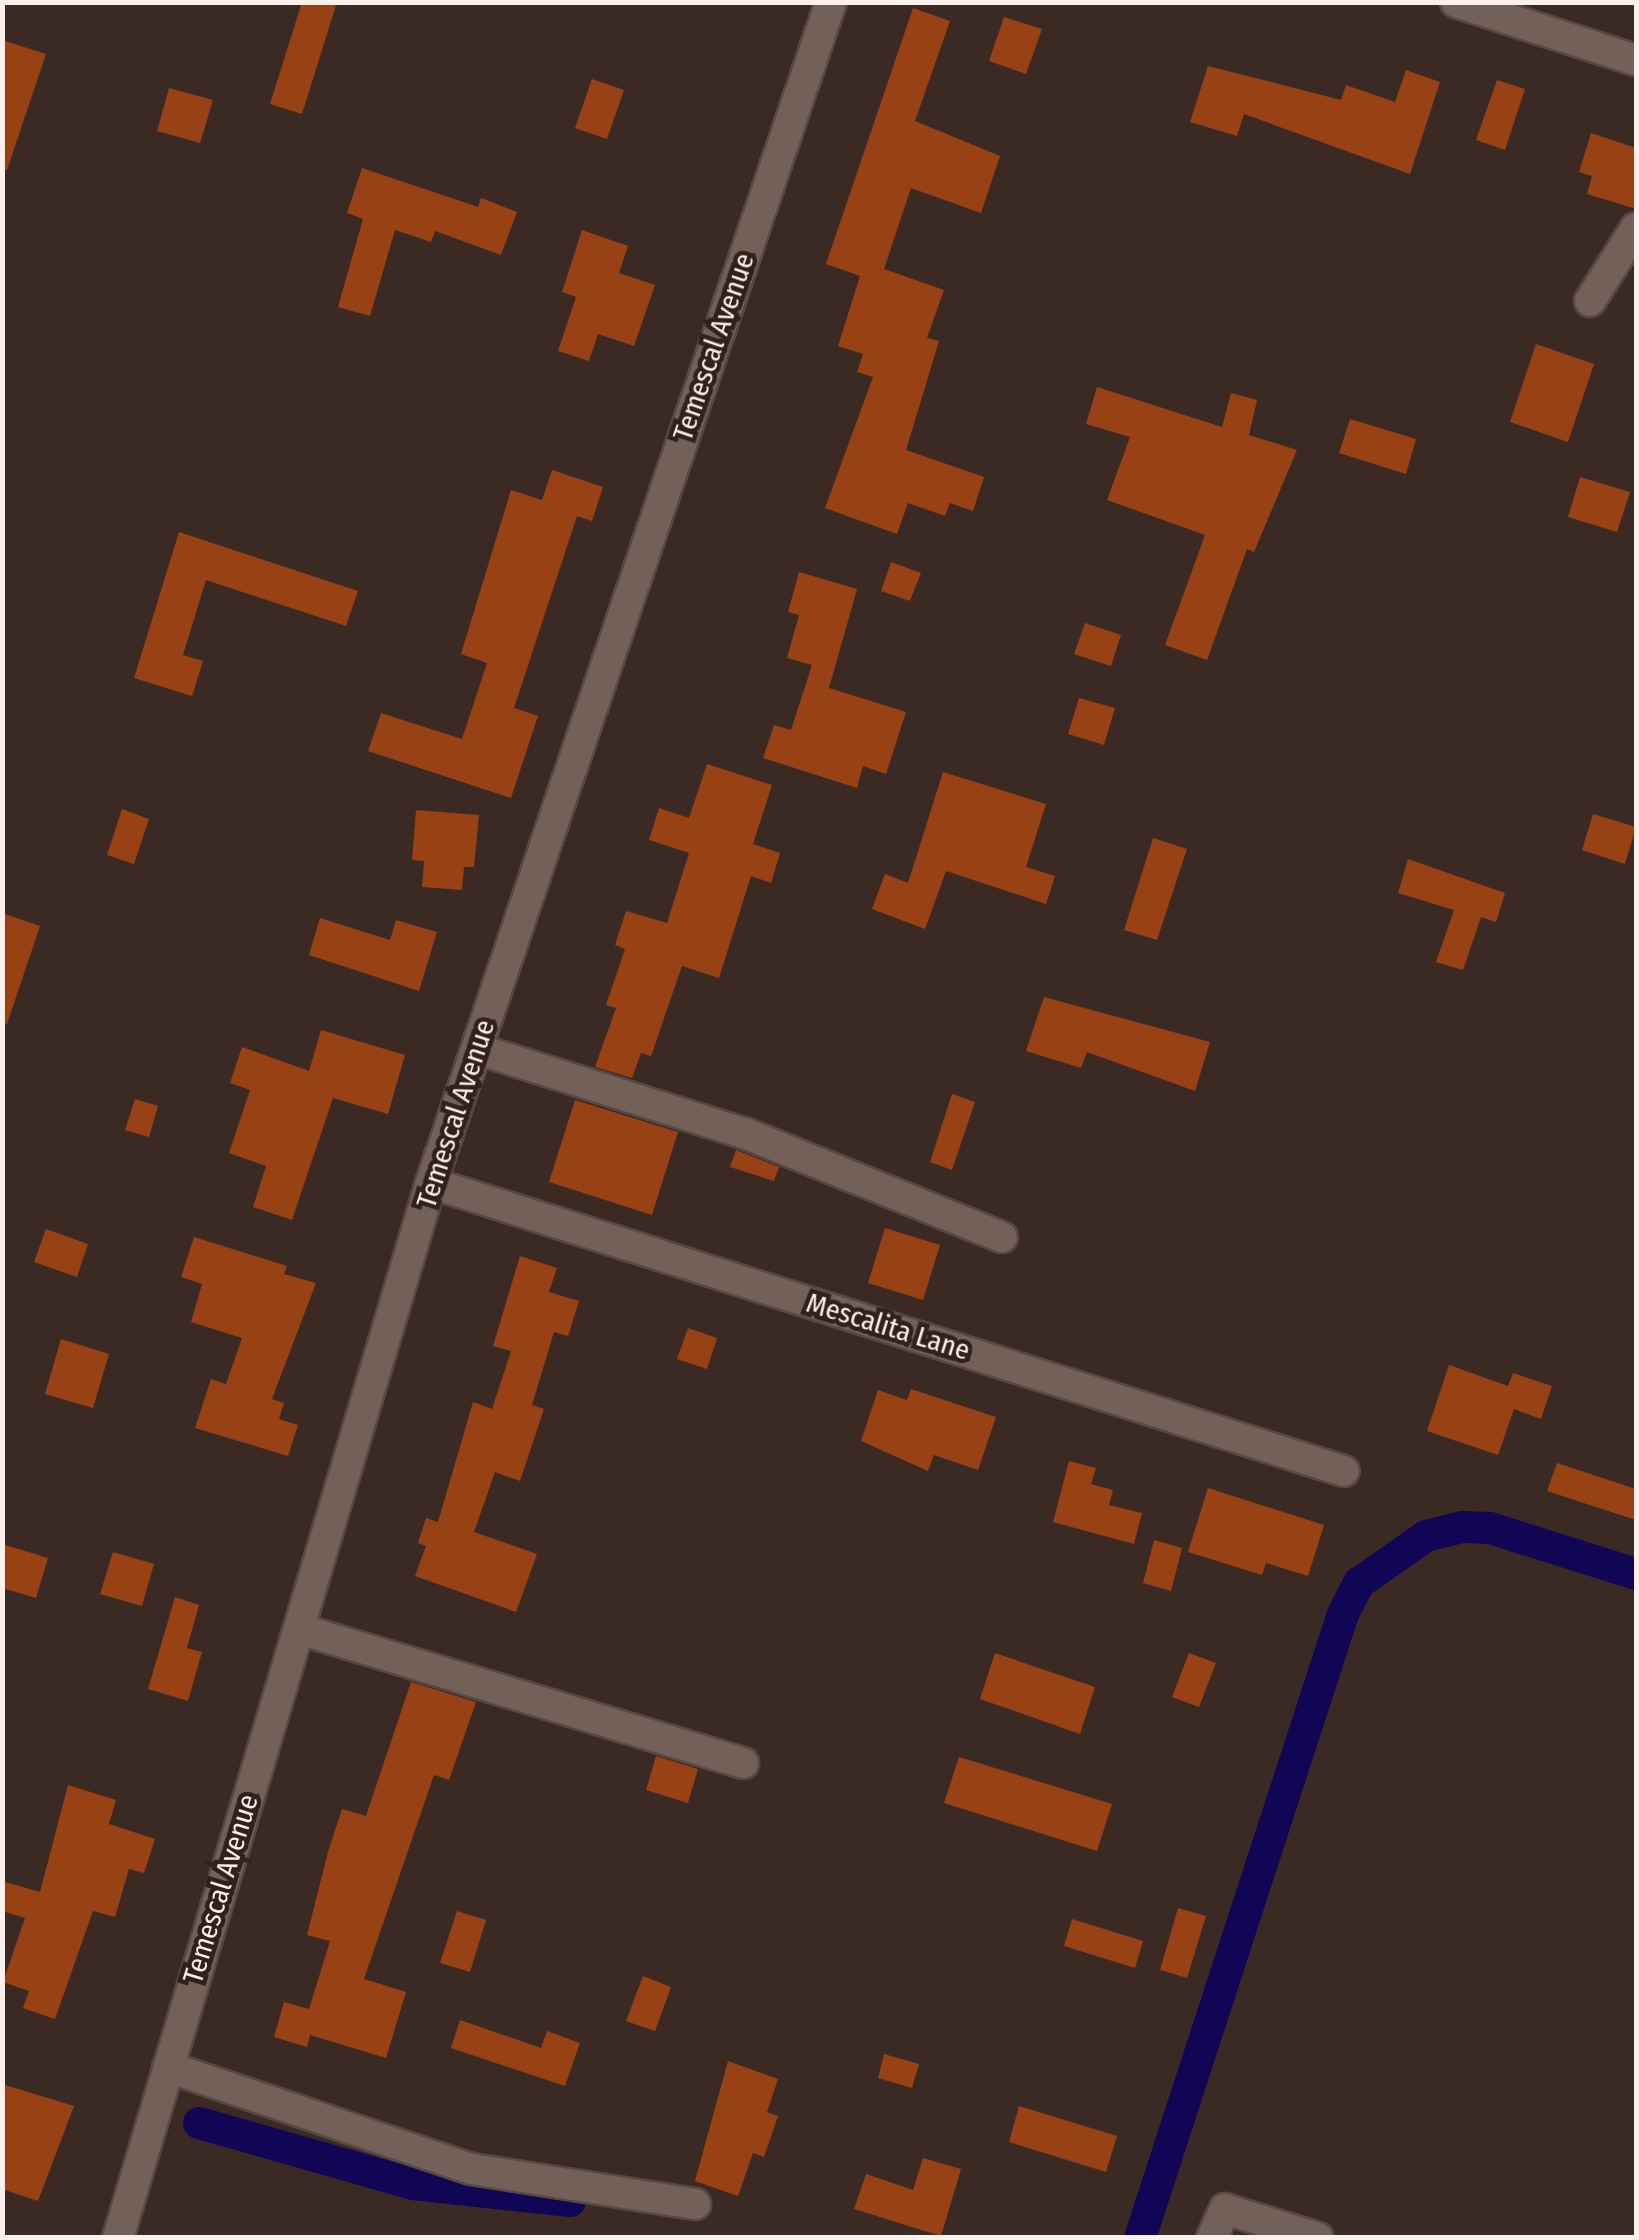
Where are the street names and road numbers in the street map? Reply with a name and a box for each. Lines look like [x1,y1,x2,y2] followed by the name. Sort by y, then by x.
[666,249,762,445] street label: Temescal Avenue
[410,1016,502,1212] street label: Temescal Avenue
[802,1286,974,1368] street label: Mescalita Lane
[176,1790,266,1988] street label: Temescal Avenue

